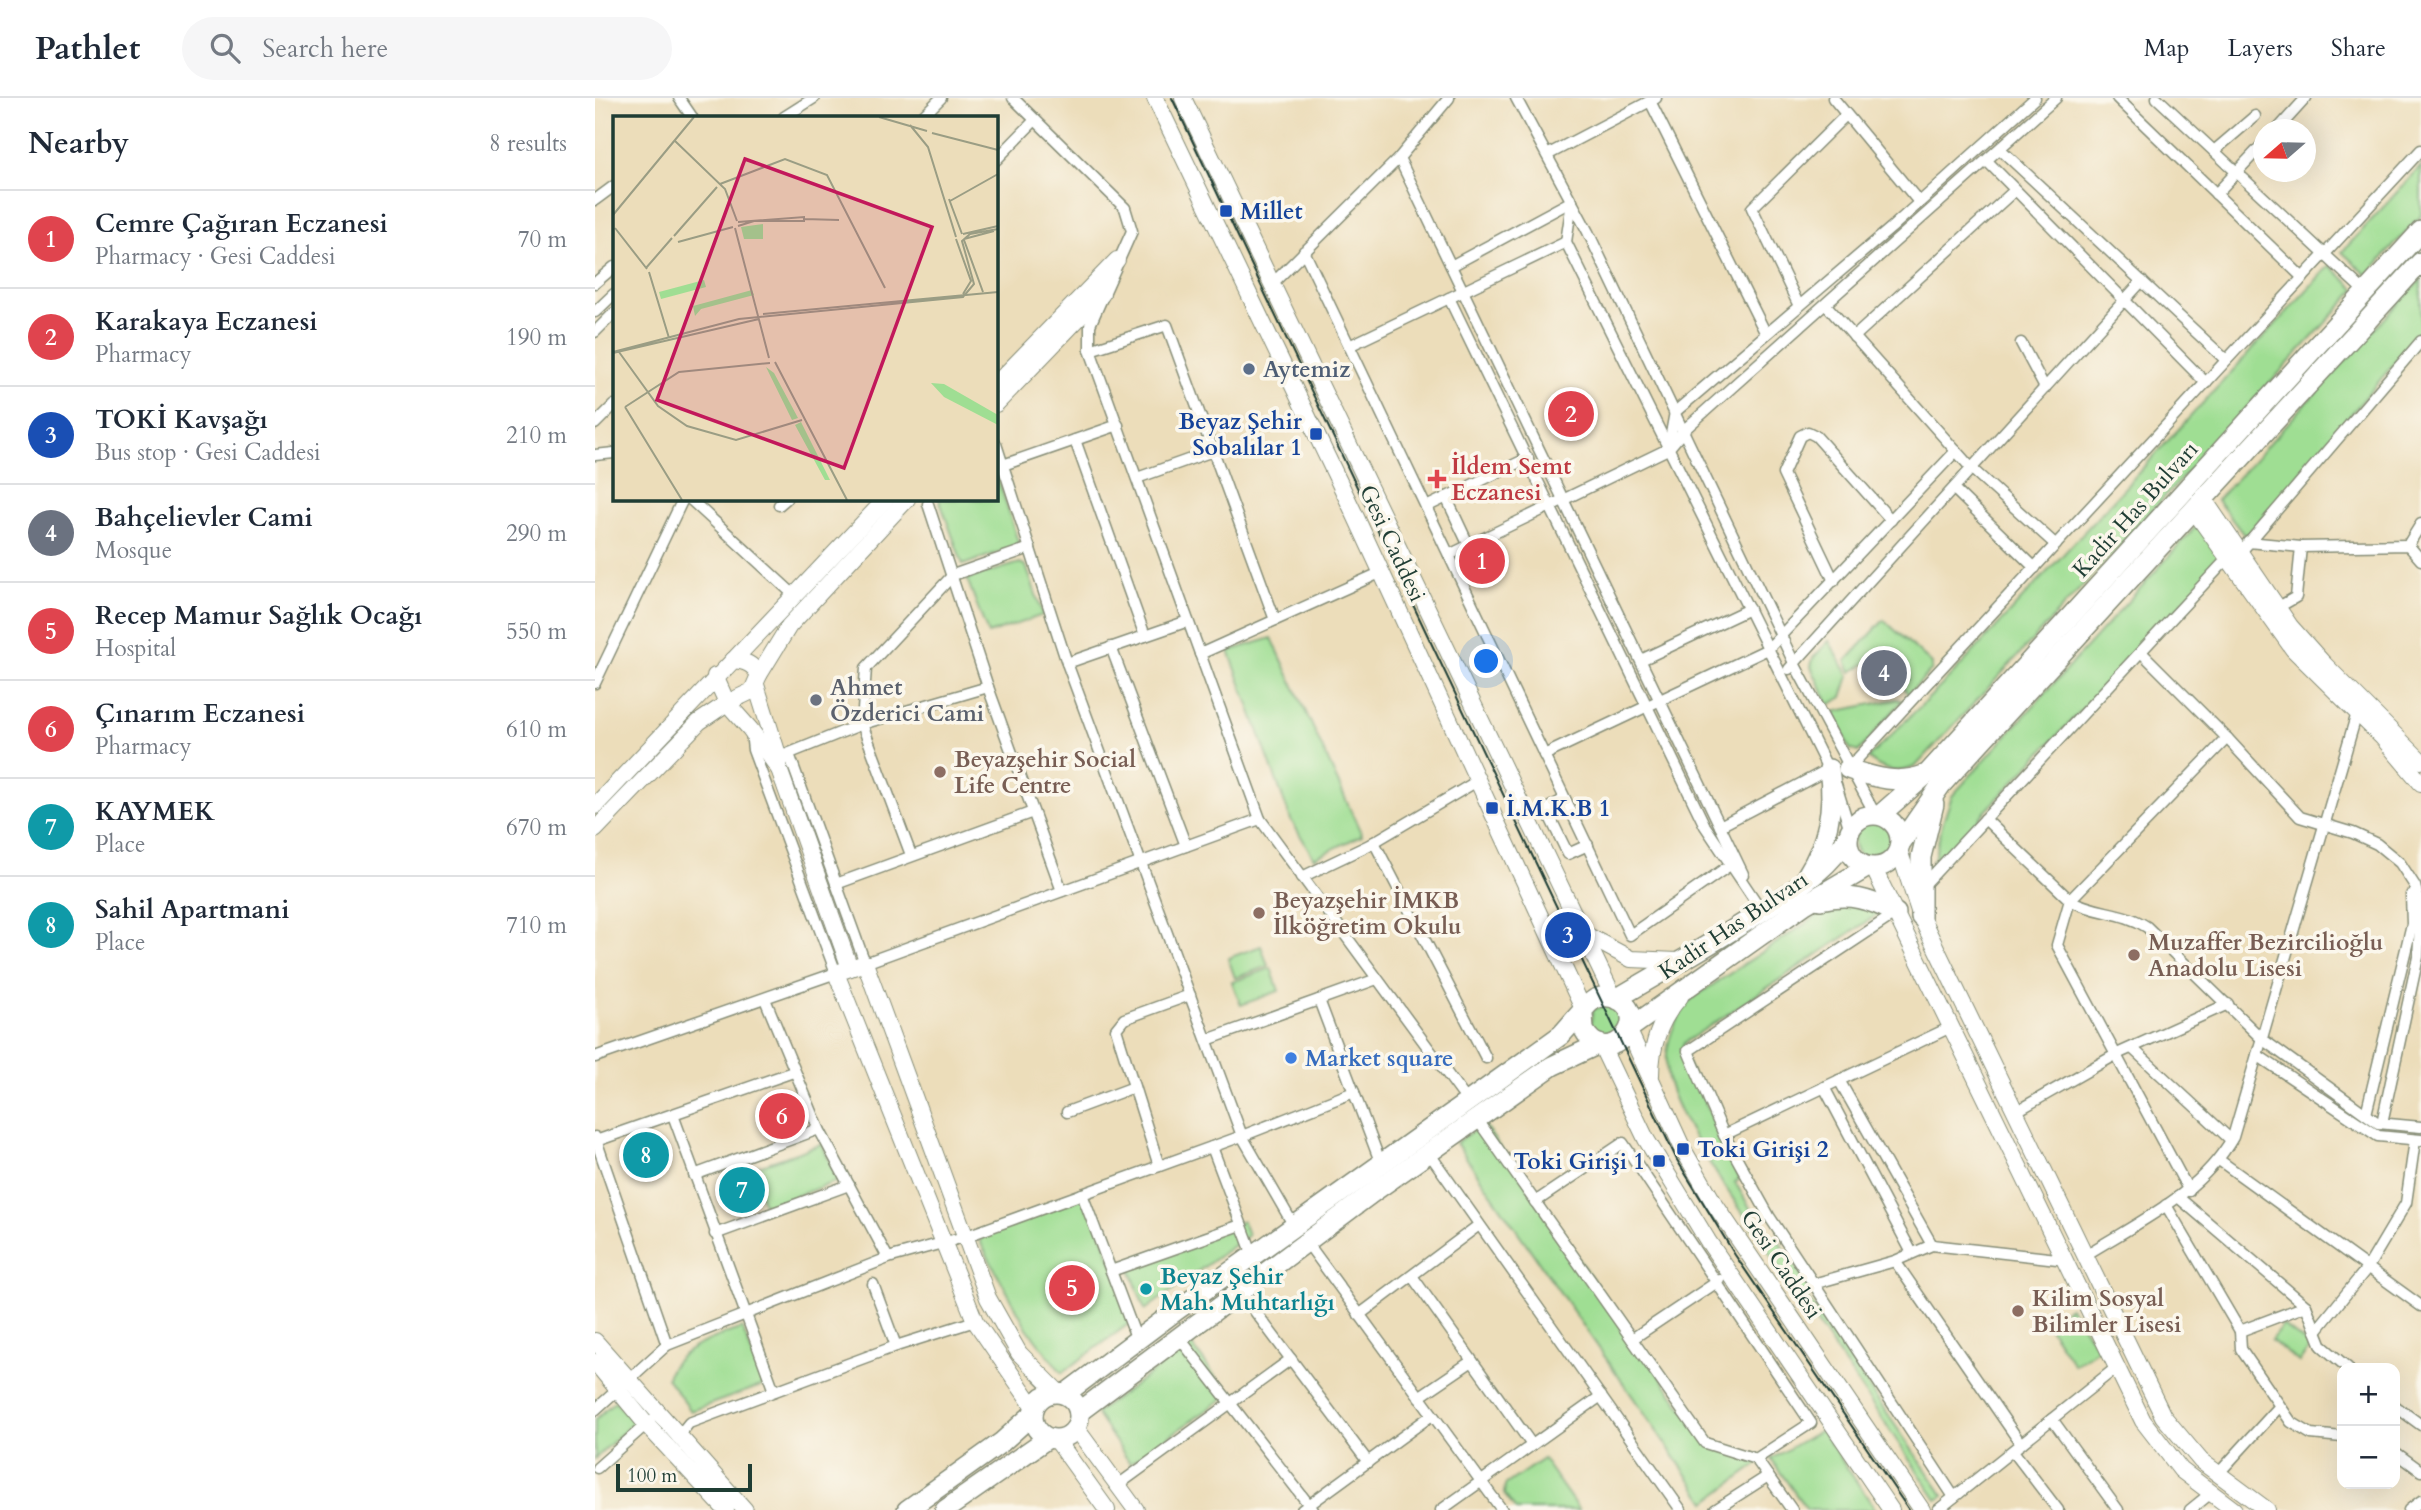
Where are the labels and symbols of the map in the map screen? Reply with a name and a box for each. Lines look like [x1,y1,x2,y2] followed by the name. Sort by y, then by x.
[613,116,997,500] inset map
[2253,119,2316,182] north arrow
[1240,196,1303,227] place label: Millet
[1218,203,1234,219] marker: Millet
[1263,354,1350,385] place label: Aytemiz
[1241,361,1257,377] marker: Aytemiz
[1548,388,1594,440] pin: 2
[1179,406,1303,463] place label: Beyaz Şehir Sobalılar 1
[1308,426,1324,442] marker: Beyaz Şehir Sobalılar 1
[2066,434,2205,584] street label: Kadir Has Bulvarı
[1451,451,1571,508] place label: İldem Semt Eczanesi
[1429,471,1445,487] marker: İldem Semt Eczanesi
[1352,480,1433,607] street label: Gesi Caddesi
[1459,535,1505,587] pin: 1
[1469,644,1503,678] your location
[1861,647,1907,699] pin: 4
[830,672,984,729] place label: Ahmet Özderici Cami
[808,692,824,708] marker: Ahmet Özderici Cami
[954,744,1136,801] place label: Beyazşehir Social Life Centre
[932,764,948,780] marker: Beyazşehir Social Life Centre
[1506,793,1610,824] place label: İ.M.K.B 1
[1484,800,1500,816] marker: İ.M.K.B 1
[1653,864,1814,987] street label: Kadir Has Bulvarı
[1273,885,1461,942] place label: Beyazşehir İMKB İlköğretim Okulu
[1251,905,1267,921] marker: Beyazşehir İMKB İlköğretim Okulu
[1545,909,1591,961] pin: 3
[2148,927,2383,984] place label: Muzaffer Bezircilioğlu Anadolu Lisesi
[2126,947,2142,963] marker: Muzaffer Bezircilioğlu Anadolu Lisesi
[1305,1043,1454,1074] place label: Market square
[1283,1050,1299,1066] marker: Market square
[759,1090,805,1142] pin: 6
[623,1129,669,1181] pin: 8
[1697,1134,1829,1165] place label: Toki Girişi 2
[1675,1141,1691,1157] marker: Toki Girişi 2
[1513,1146,1645,1177] place label: Toki Girişi 1
[1651,1153,1667,1169] marker: Toki Girişi 1
[719,1164,765,1216] pin: 7
[1734,1204,1830,1325] street label: Gesi Caddesi
[1160,1261,1335,1318] place label: Beyaz Şehir Mah. Muhtarlığı
[1049,1262,1095,1314] pin: 5
[1138,1281,1154,1297] marker: Beyaz Şehir Mah. Muhtarlığı
[2032,1283,2181,1340] place label: Kilim Sosyal Bilimler Lisesi
[2010,1303,2026,1319] marker: Kilim Sosyal Bilimler Lisesi
[616,1461,753,1493] scale bar

